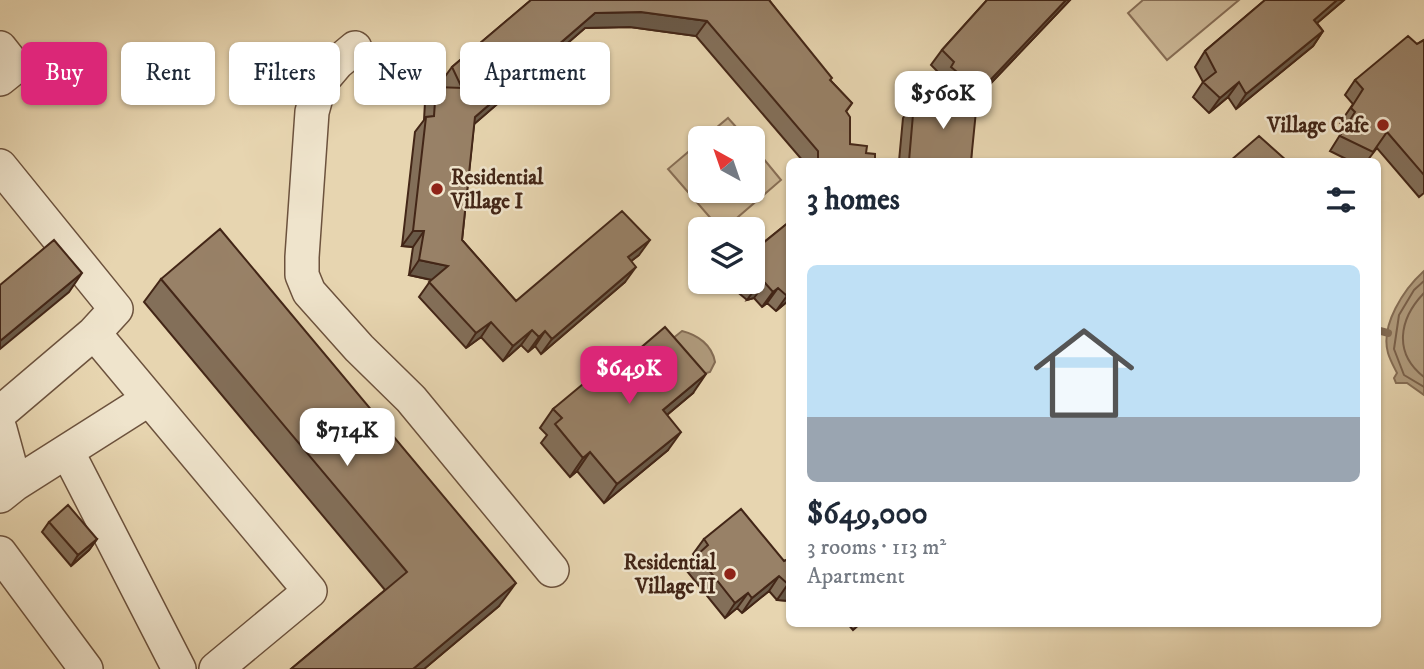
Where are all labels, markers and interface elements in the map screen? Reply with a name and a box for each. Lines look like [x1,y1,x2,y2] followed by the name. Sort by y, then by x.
[21,42,107,105] chip: Buy
[121,42,215,105] chip: Rent
[229,42,340,105] chip: Filters
[354,42,446,105] chip: New
[460,42,610,105] chip: Apartment
[894,72,992,131] pin: $560K
[911,79,975,108] text: $560K
[1266,113,1369,139] place label: Village Cafe
[1375,117,1391,133] marker: Village Cafe
[688,126,765,203] north arrow
[688,126,765,294] map controls
[450,165,544,215] place label: Residential Village I
[429,181,445,197] marker: Residential Village I
[1322,181,1360,219] icon: filters
[807,182,900,219] text: 3 homes
[688,217,765,294] button: layers
[1021,310,1147,436] icon: home
[580,346,678,406] pin: $649K
[596,354,662,383] text: $649K
[298,408,396,468] pin: $714K
[316,416,378,445] text: $714K
[807,496,928,533] text: $649,000
[807,533,946,562] text: 3 rooms · 113 m²
[624,550,717,600] place label: Residential Village II
[807,562,905,591] text: Apartment
[722,566,738,582] marker: Residential Village II

